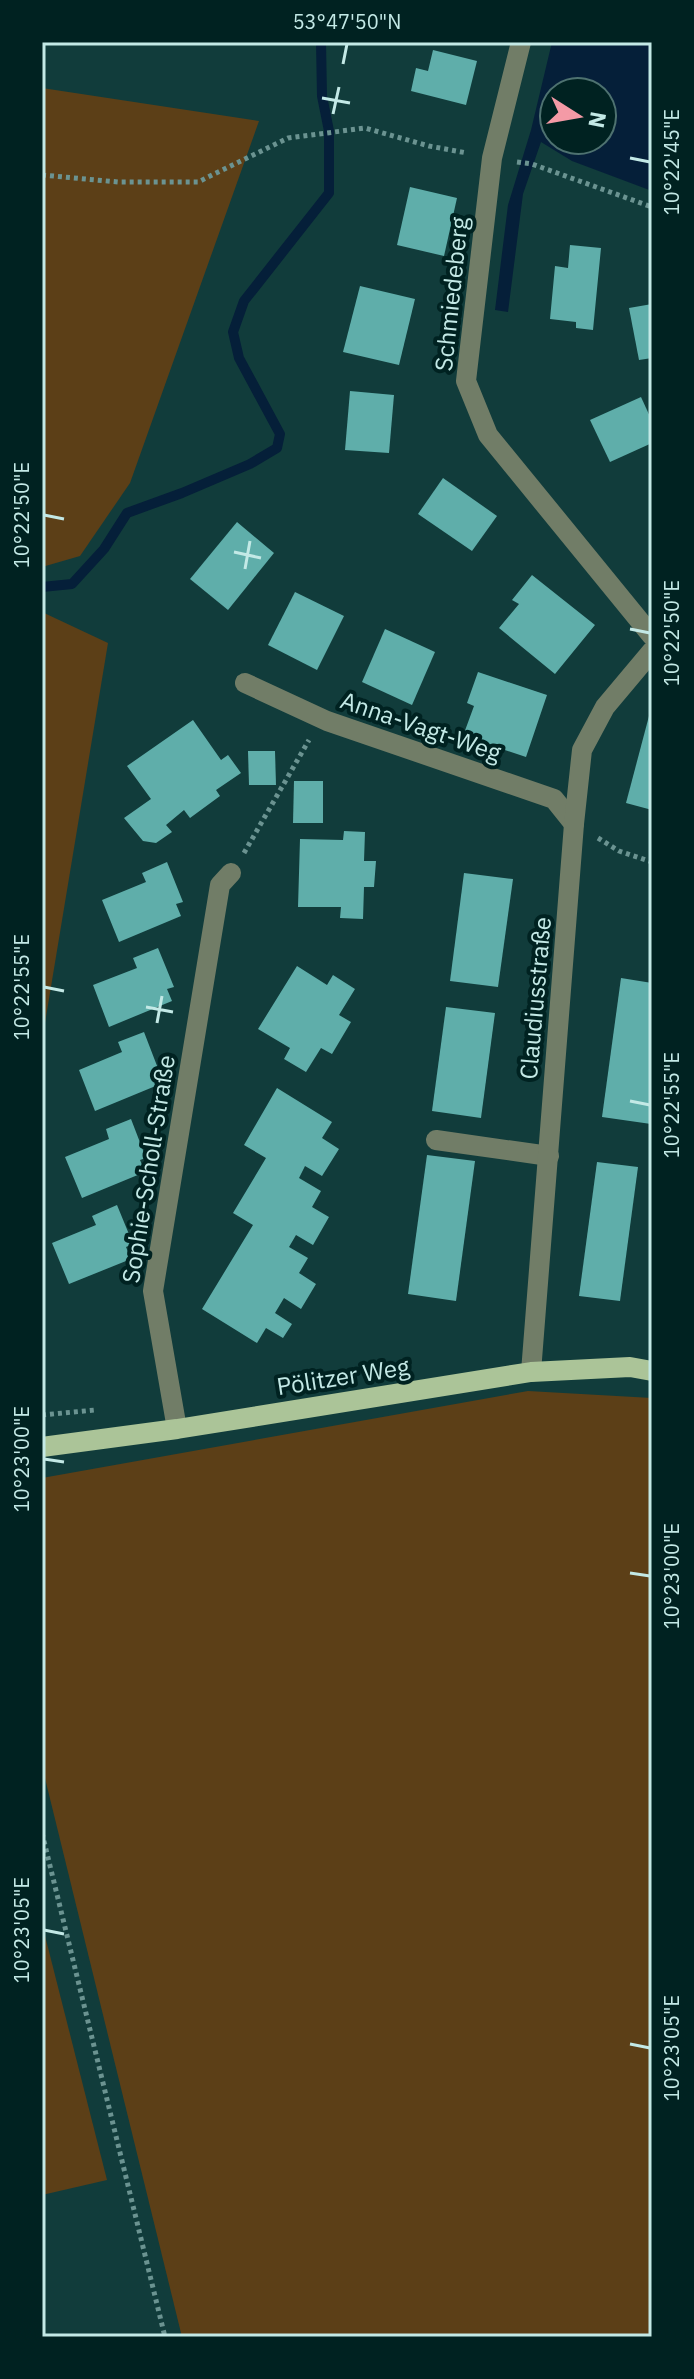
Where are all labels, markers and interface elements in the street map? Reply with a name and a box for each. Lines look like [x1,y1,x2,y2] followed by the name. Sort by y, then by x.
[293,8,401,35] text: 53°47'50"N
[538,76,618,156] north arrow
[582,109,614,131] text: N
[658,109,685,215] text: 10°22'45"E
[427,215,475,373] street label: Schmiedeberg
[8,462,35,568] text: 10°22'50"E
[658,580,685,686] text: 10°22'50"E
[336,684,506,769] street label: Anna-Vagt-Weg
[512,915,558,1081] street label: Claudiusstraße
[8,934,35,1040] text: 10°22'55"E
[658,1052,685,1158] text: 10°22'55"E
[114,1053,182,1285] street label: Sophie-Scholl-Straße
[274,1350,412,1402] street label: Pölitzer Weg
[8,1406,35,1512] text: 10°23'00"E
[658,1523,685,1629] text: 10°23'00"E
[8,1877,35,1983] text: 10°23'05"E
[658,1995,685,2101] text: 10°23'05"E

